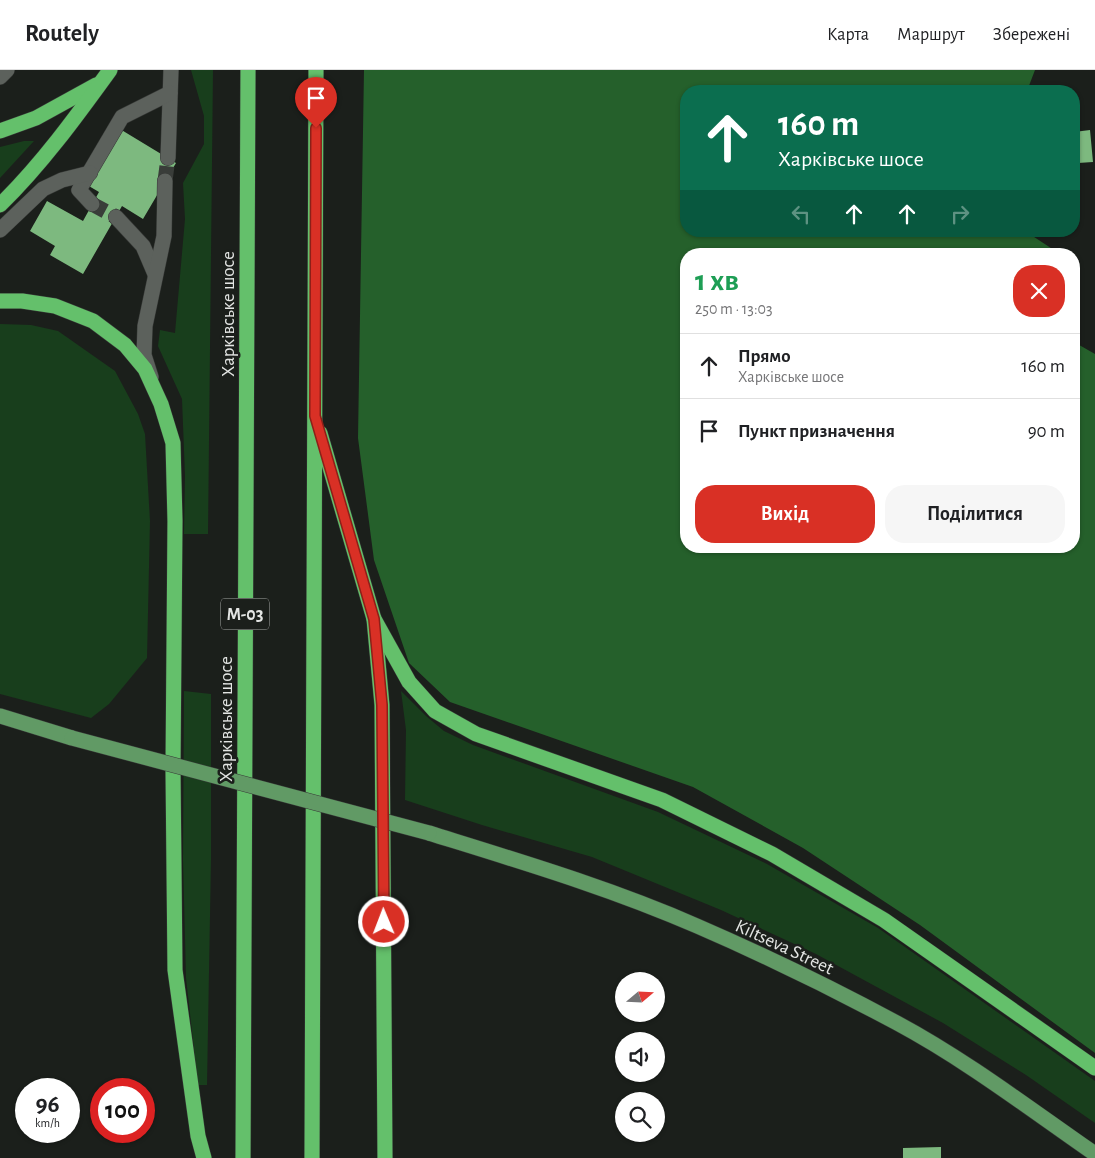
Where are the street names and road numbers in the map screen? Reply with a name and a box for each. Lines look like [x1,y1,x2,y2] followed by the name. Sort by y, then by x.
[219,251,238,377] street label: Харківське шосе
[221,598,269,630] road number: М-03
[217,656,236,782] street label: Харківське шосе
[732,916,836,978] street label: Kiltseva Street

